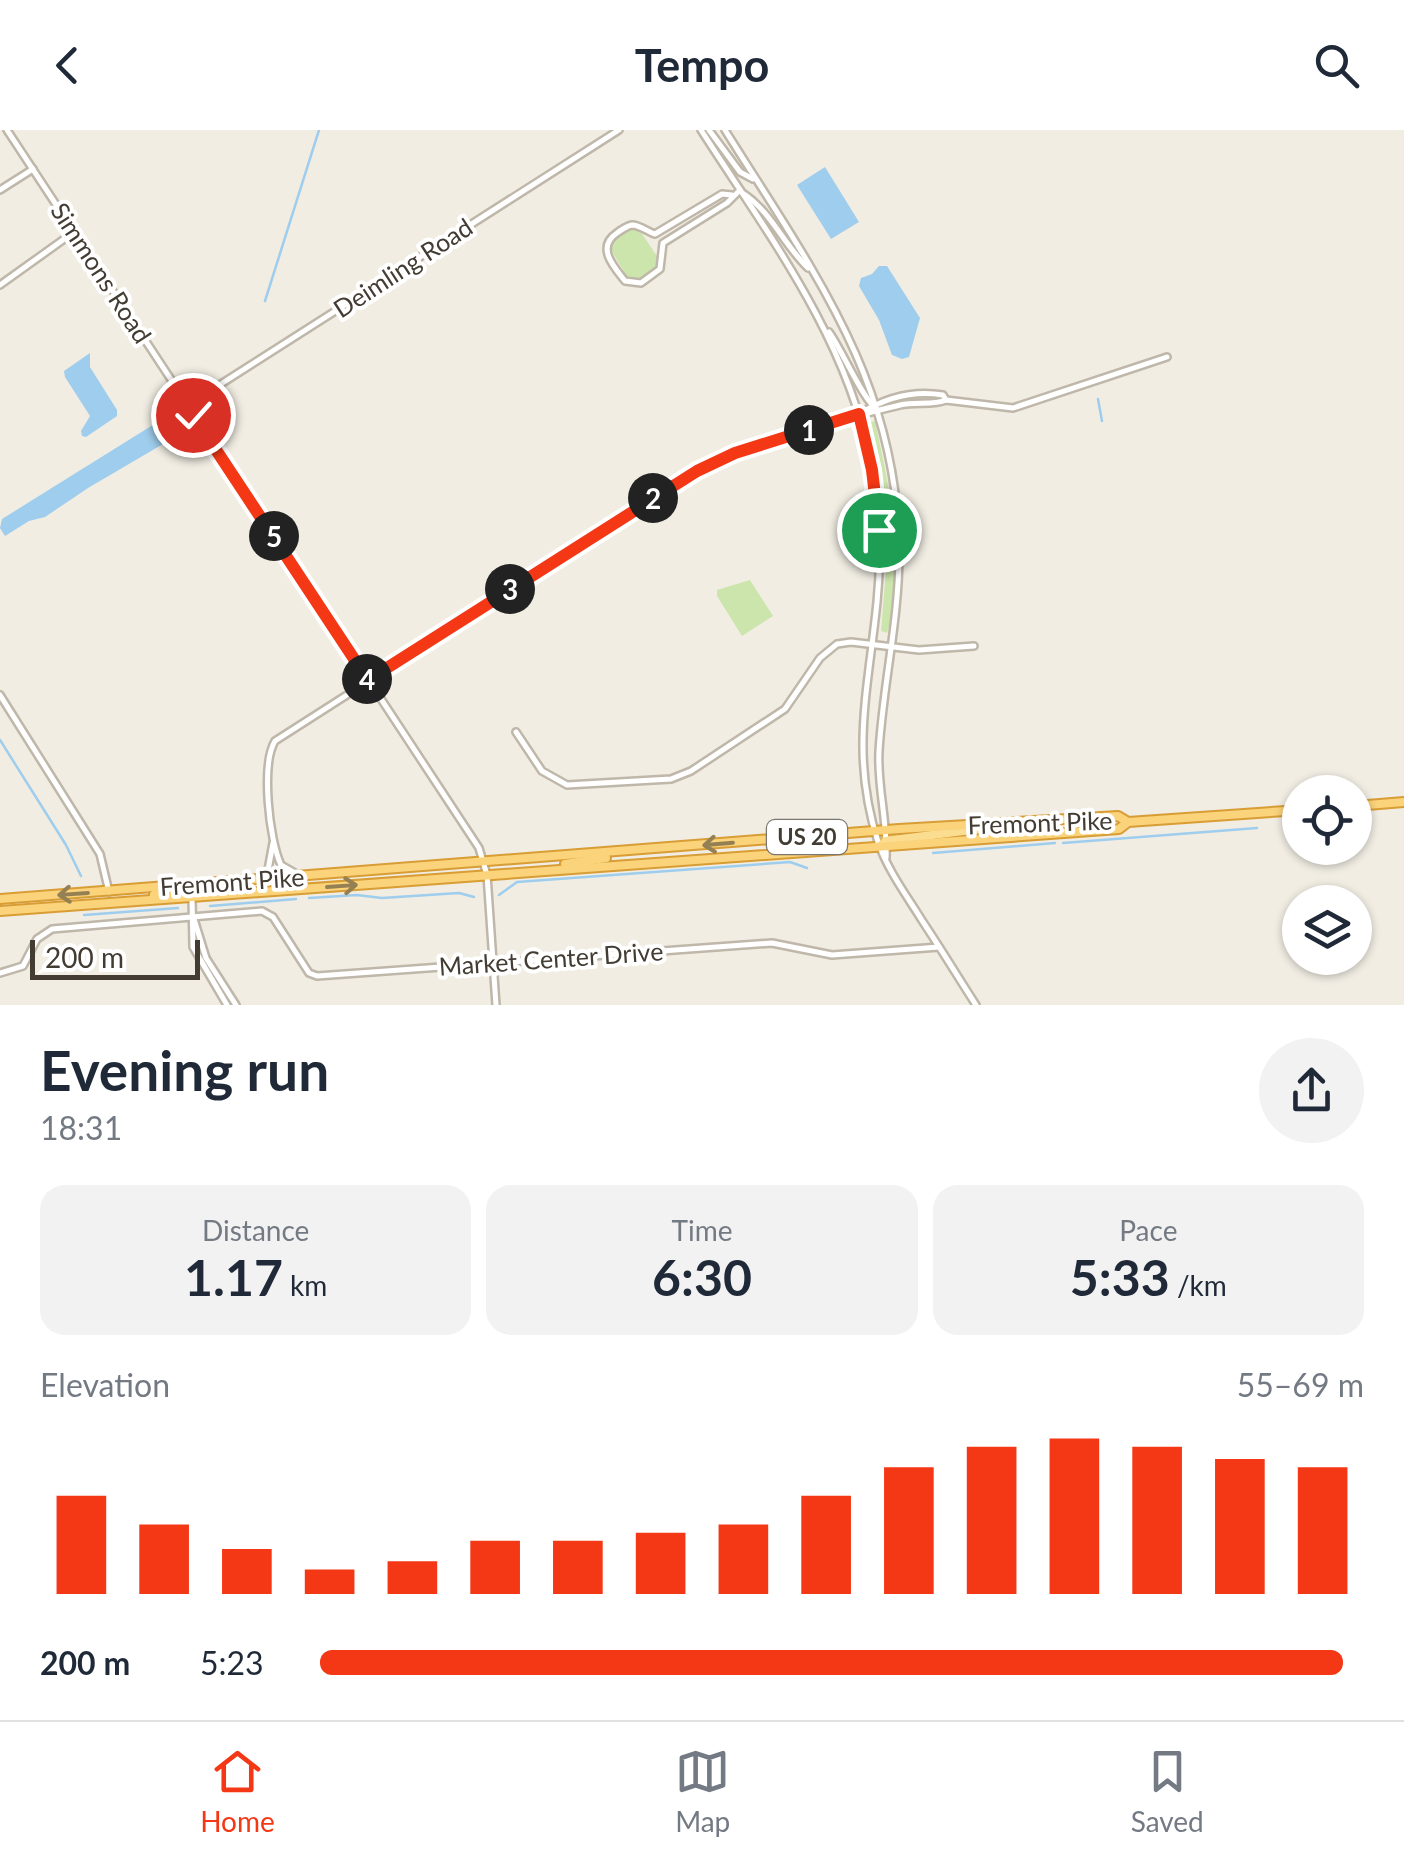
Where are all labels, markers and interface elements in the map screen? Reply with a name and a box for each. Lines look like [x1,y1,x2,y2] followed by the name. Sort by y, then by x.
[40,38,95,93] icon: back
[635,38,769,92] text: Tempo
[1309,38,1364,93] icon: search
[45,197,158,348] street label: Simmons Road
[327,211,477,323] street label: Deimling Road
[151,373,236,458] pin
[166,388,221,443] icon: check
[784,405,834,455] pin: 1
[801,413,817,447] text: 1
[628,473,678,523] pin: 2
[645,481,661,515] text: 2
[837,488,922,573] pin
[852,503,907,558] icon: arrive
[249,511,299,561] pin: 5
[266,519,282,553] text: 5
[485,564,535,614] pin: 3
[502,572,518,606] text: 3
[342,654,392,704] pin: 4
[359,662,375,696] text: 4
[1282,775,1372,975] map controls
[1282,775,1372,865] button: locate
[967,804,1113,840] street label: Fremont Pike
[767,820,847,854] road number: US 20
[703,835,735,854] one-way arrow
[159,861,305,901] street label: Fremont Pike
[325,876,357,895] one-way arrow
[57,885,89,904] one-way arrow
[1282,885,1372,975] button: layers
[30,935,200,980] scale bar
[438,935,664,981] street label: Market Center Drive
[45,940,124,974] text: 200 m
[40,1037,329,1103] text: Evening run
[1259,1038,1364,1143] button: share
[40,1108,122,1147] text: 18:31
[202,1213,309,1247] text: Distance
[672,1213,732,1247] text: Time
[1119,1213,1177,1247] text: Pace
[184,1247,283,1307] text: 1.17
[652,1247,752,1307] text: 6:30
[1070,1247,1170,1307] text: 5:33
[283,1268,327,1302] text: km
[1170,1268,1227,1302] text: /km
[40,1365,170,1404] text: Elevation
[1237,1365,1364,1404] text: 55–69 m
[40,1643,130,1682] text: 200 m
[200,1643,264,1682] text: 5:23
[200,1744,275,1838] tab: Home
[675,1744,730,1838] tab: Map
[1131,1744,1204,1838] tab: Saved

